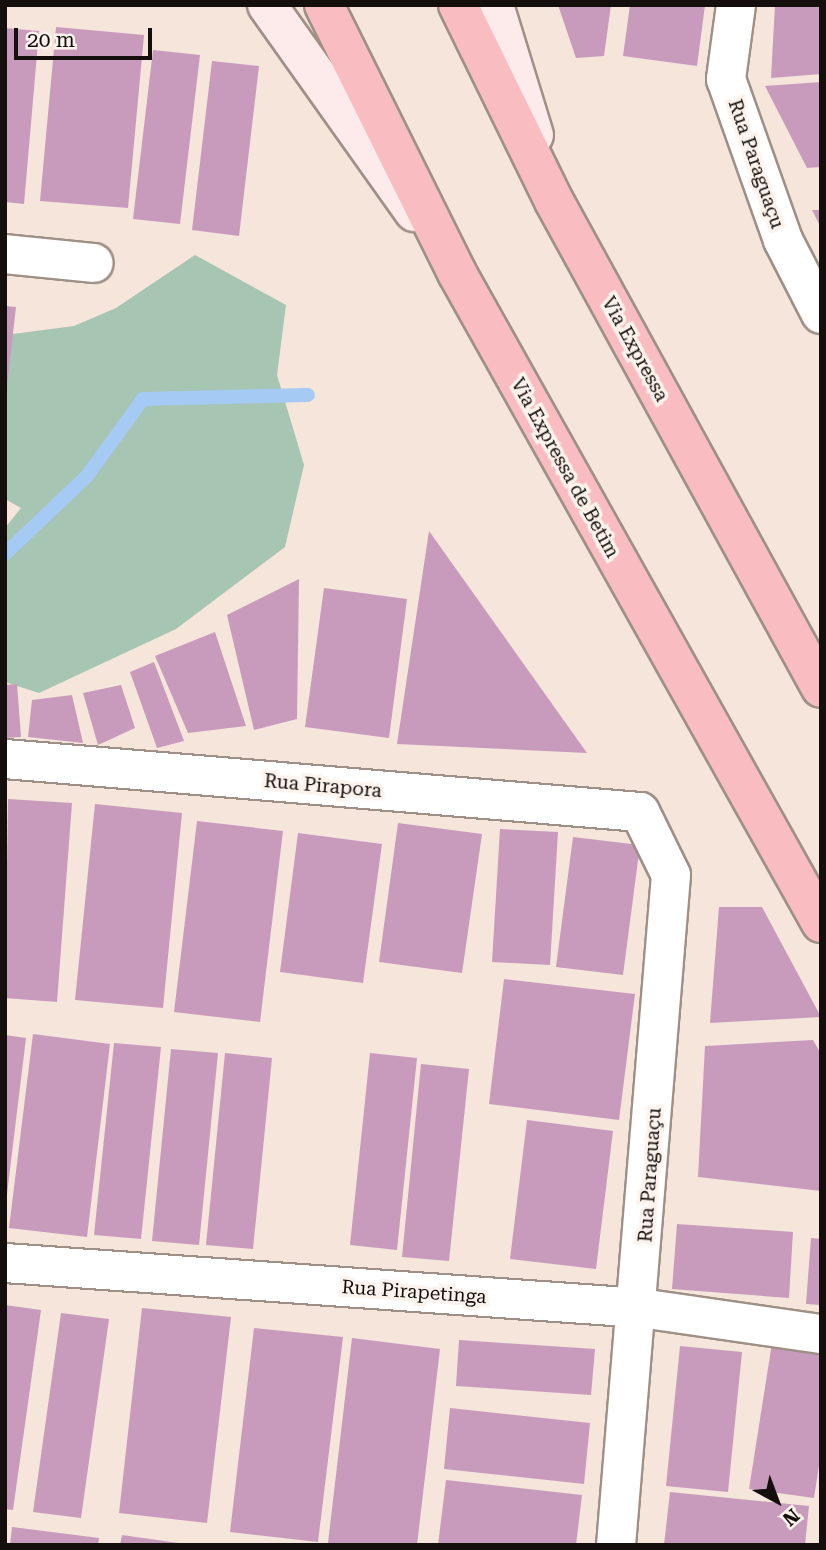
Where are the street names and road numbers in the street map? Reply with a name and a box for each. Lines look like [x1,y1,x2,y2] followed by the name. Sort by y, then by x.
[723,96,789,232] street label: Rua Paraguaçu
[597,293,673,405] street label: Via Expressa
[506,374,624,562] street label: Via Expressa de Betim
[263,769,383,803] street label: Rua Pirapora
[634,1107,666,1243] street label: Rua Paraguaçu
[341,1276,487,1308] street label: Rua Pirapetinga

